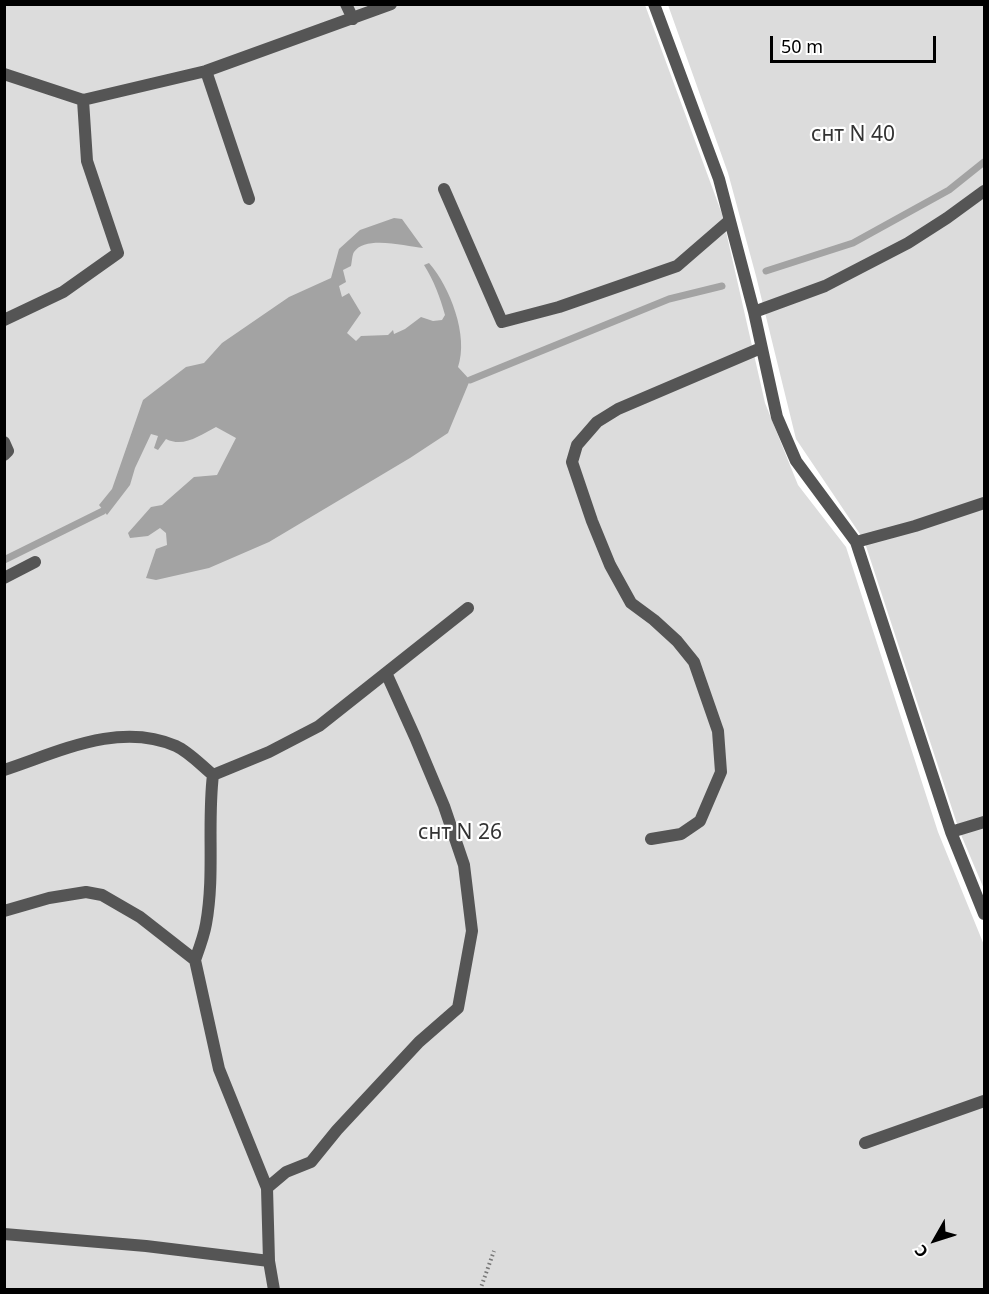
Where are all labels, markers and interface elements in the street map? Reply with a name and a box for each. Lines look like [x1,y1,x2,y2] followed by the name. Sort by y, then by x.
[773,24,940,62] scale bar
[781,34,823,58] text: 50 m
[811,122,895,148] park label: снт N 40
[418,820,502,846] park label: снт N 26
[905,1210,965,1270] north arrow
[909,1240,933,1262] text: С

